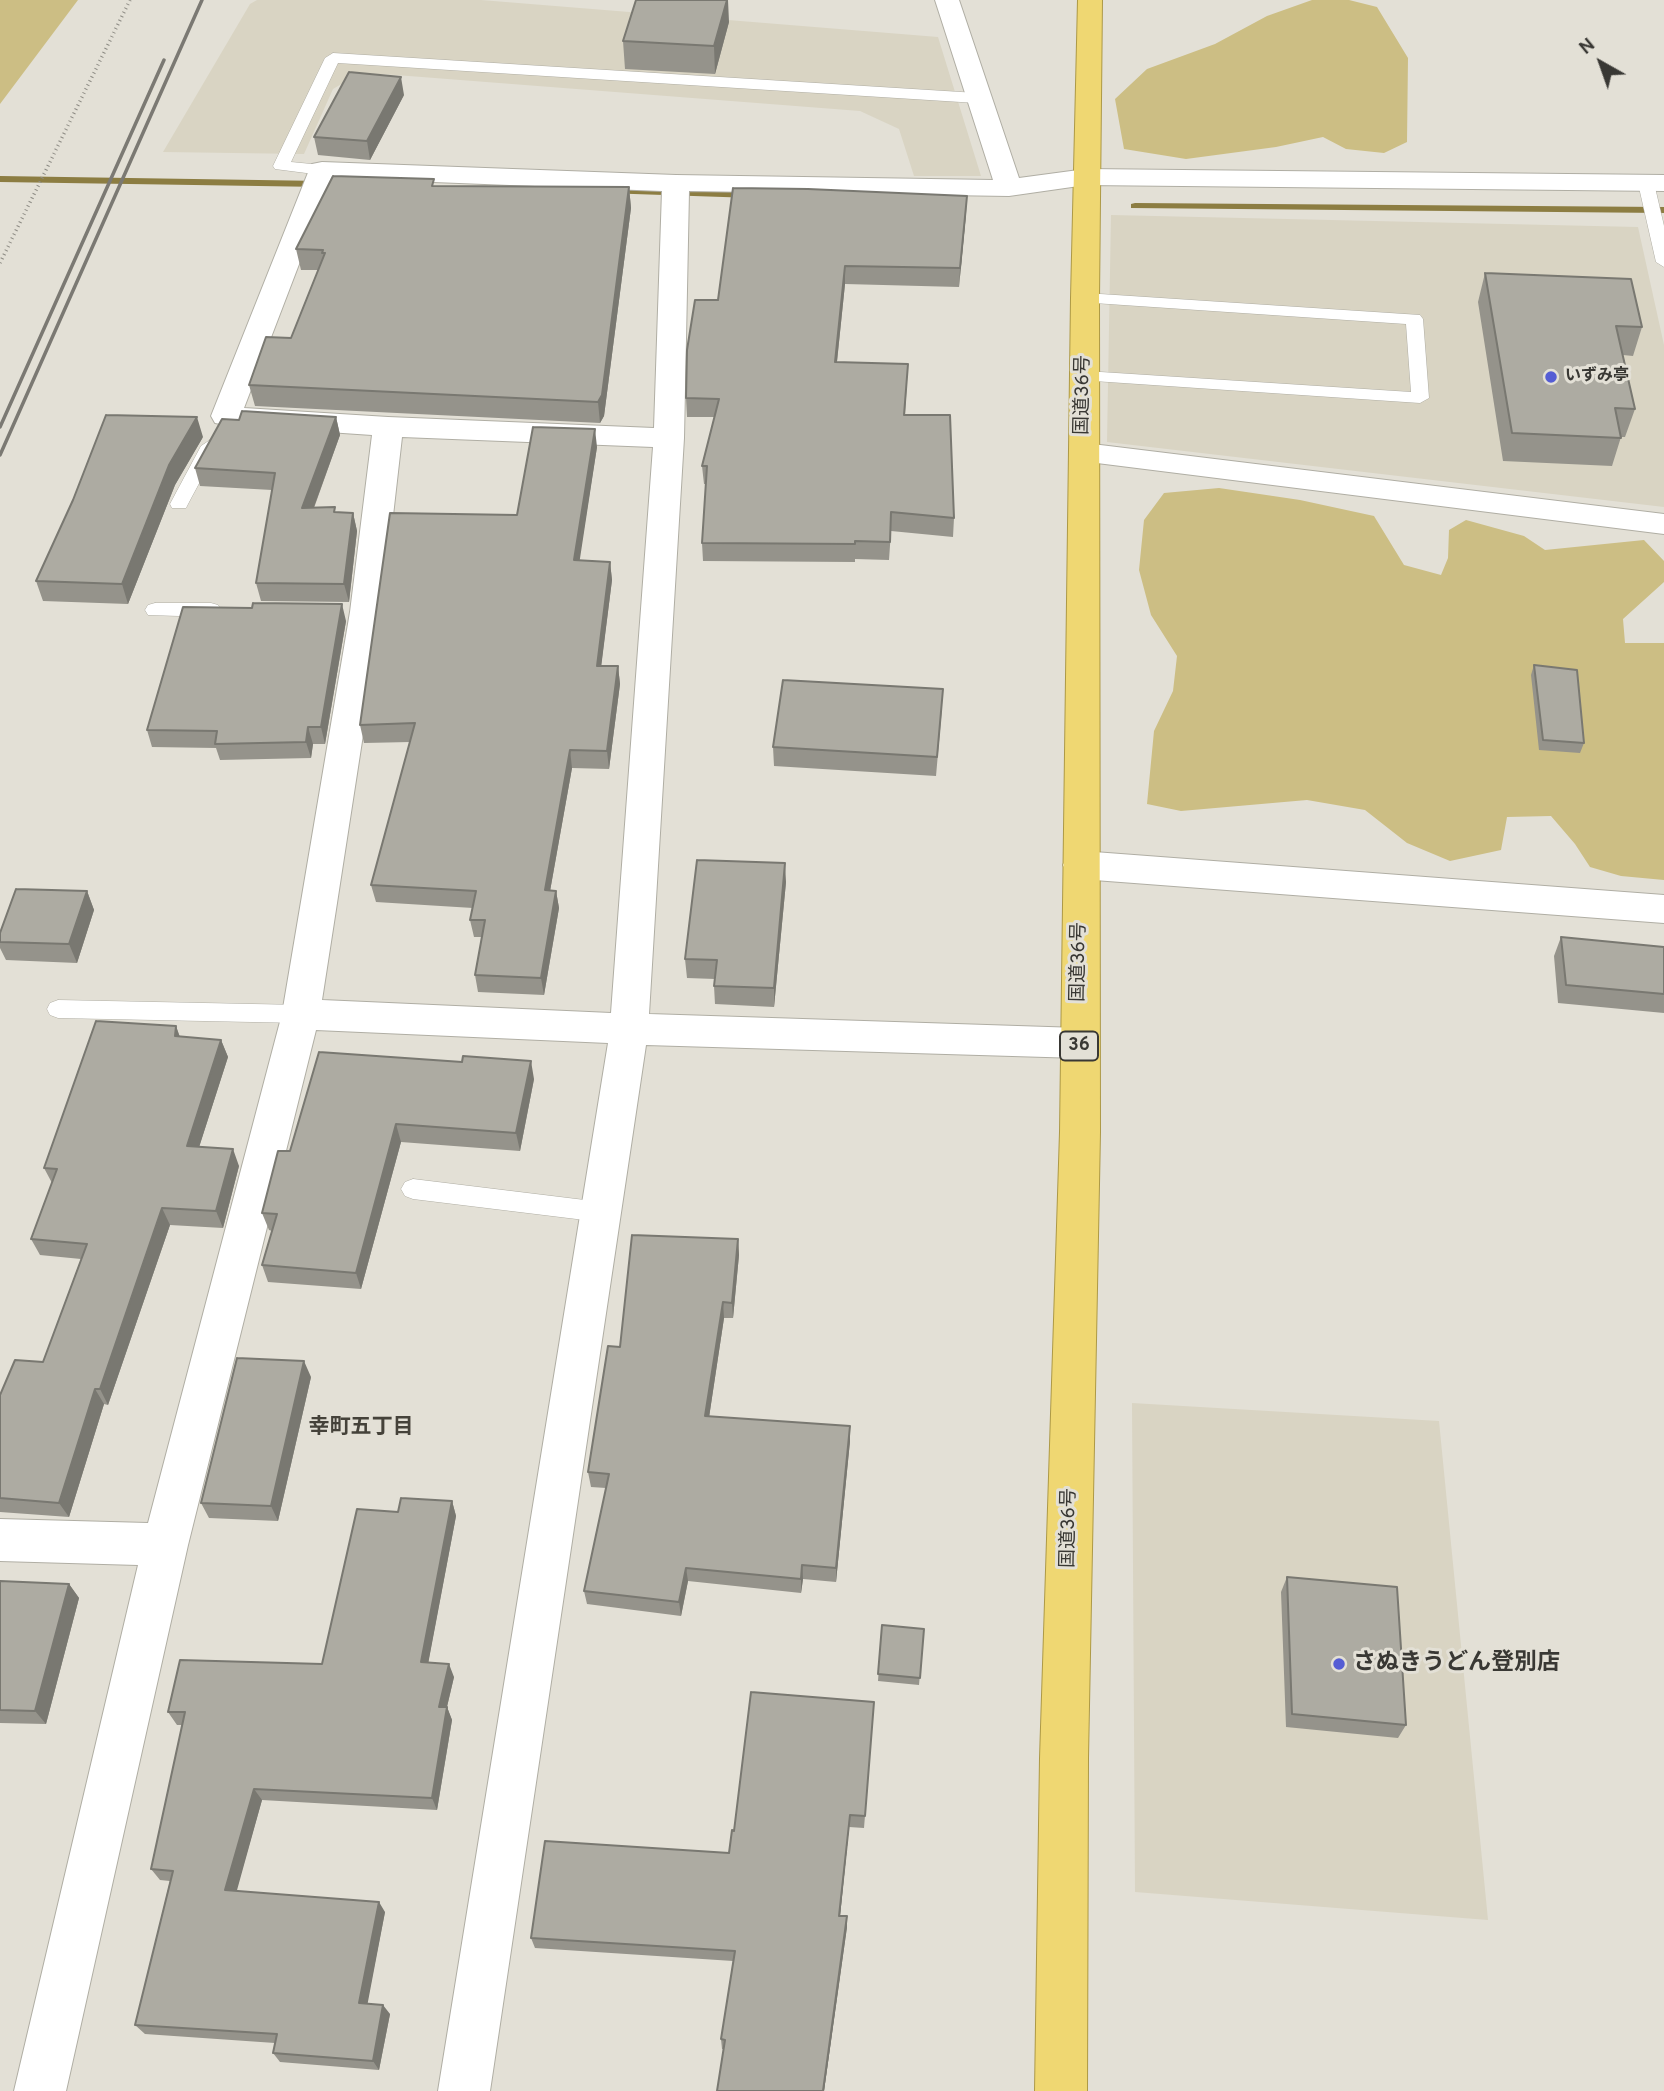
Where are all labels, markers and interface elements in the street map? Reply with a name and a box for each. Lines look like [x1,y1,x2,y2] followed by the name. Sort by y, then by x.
[1566,28,1636,98] north arrow
[1575,33,1600,60] text: N
[1072,355,1096,435] street label: 国道36号
[1565,367,1629,387] place label: いずみ亭
[1543,369,1559,385] marker: いずみ亭
[1068,922,1092,1002] street label: 国道36号
[1060,1031,1098,1060] road number: 36
[309,1416,413,1442] district label: 幸町五丁目
[1058,1488,1082,1568] street label: 国道36号
[1353,1650,1560,1678] place label: さぬきうどん登別店
[1331,1656,1347,1672] marker: さぬきうどん登別店

